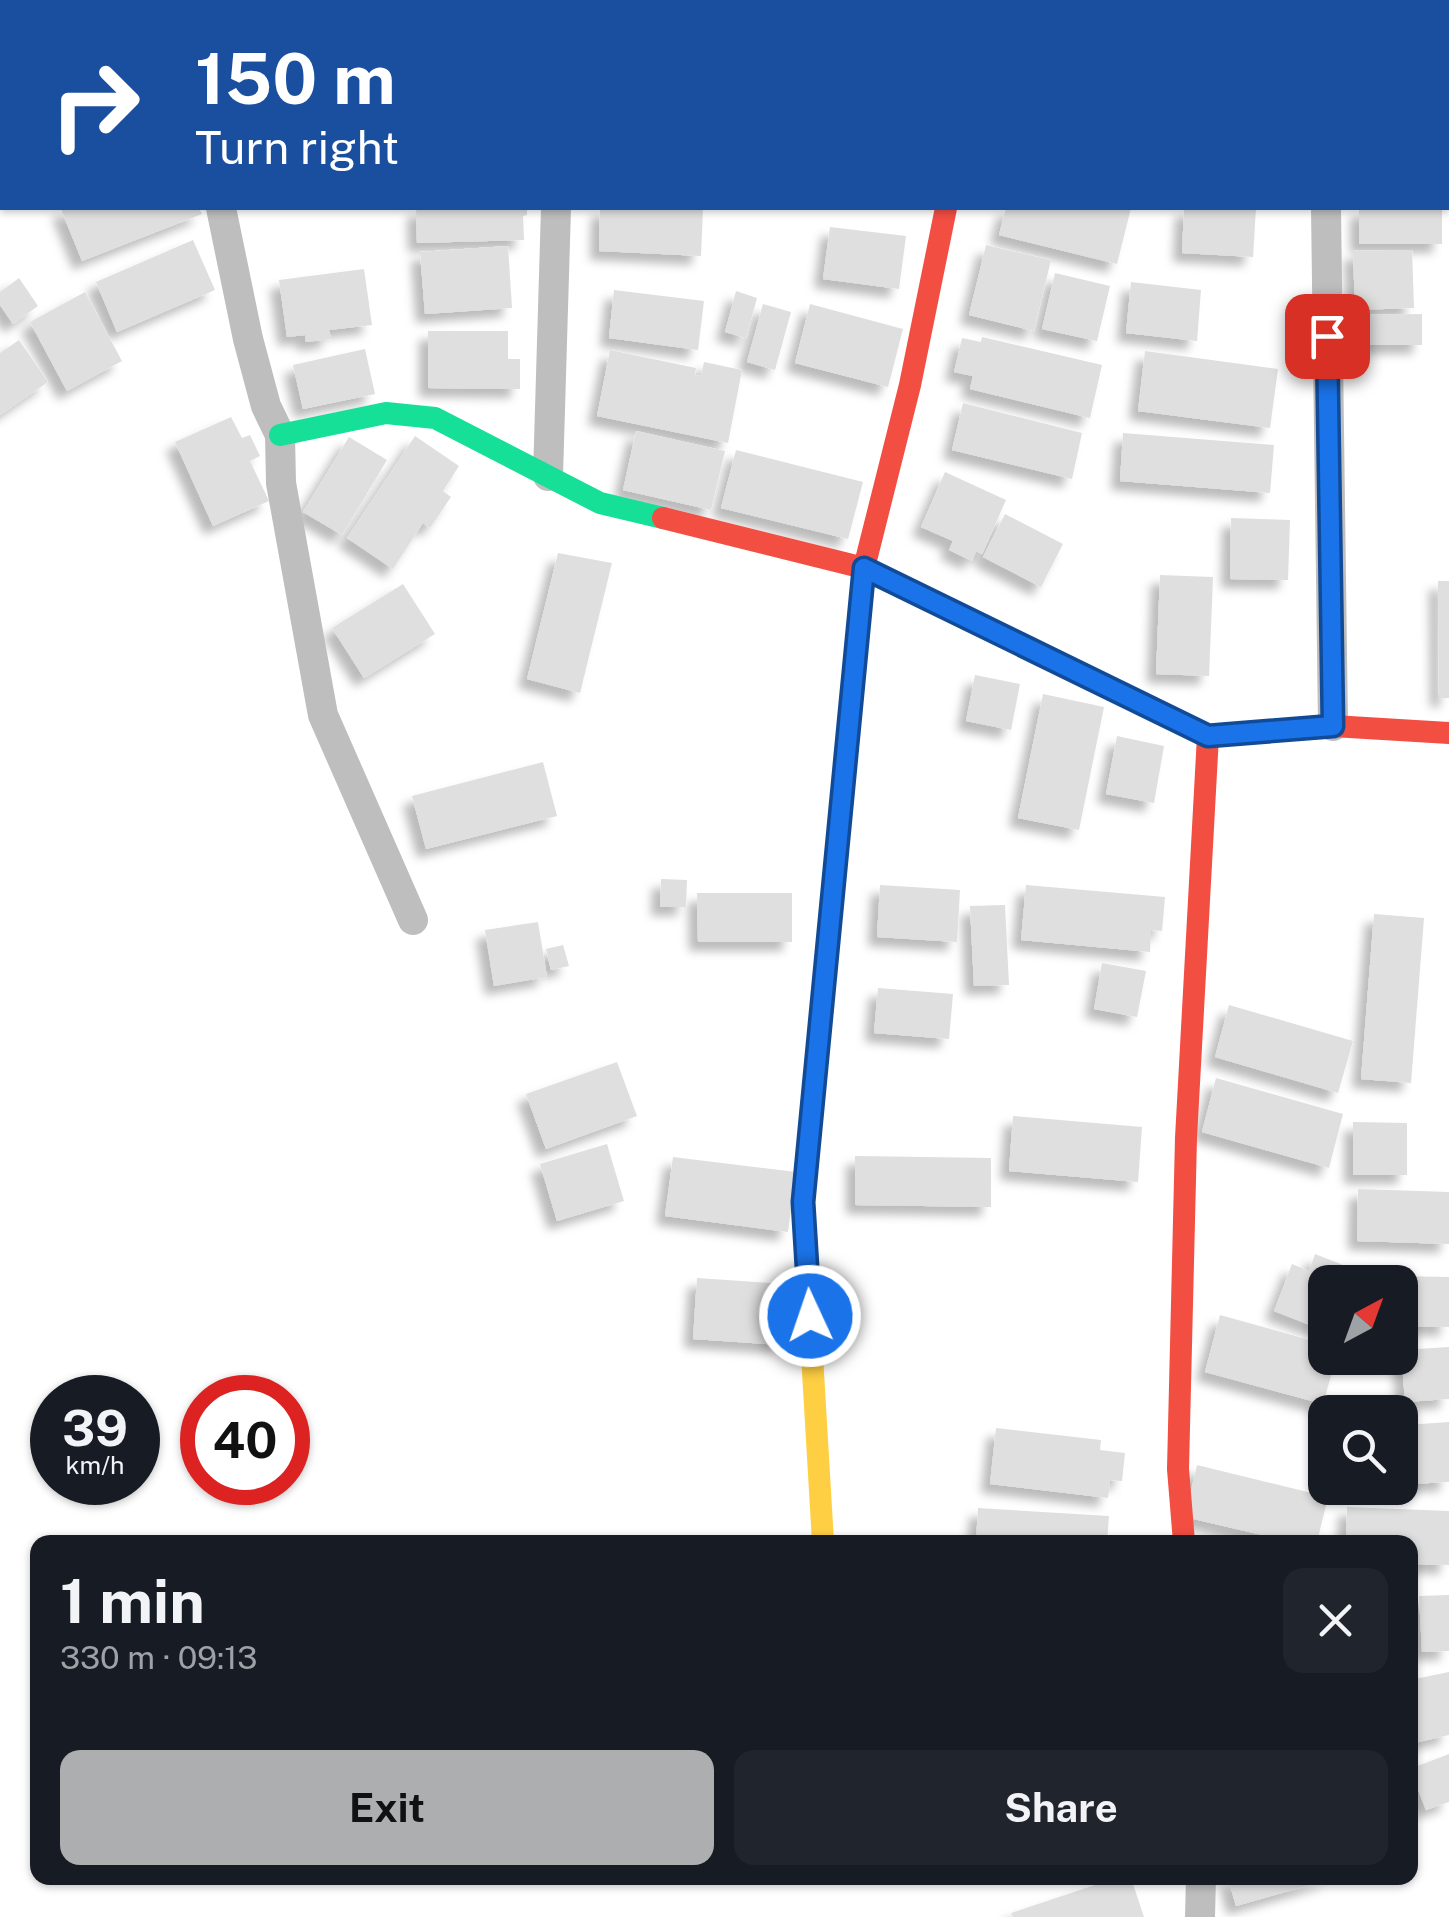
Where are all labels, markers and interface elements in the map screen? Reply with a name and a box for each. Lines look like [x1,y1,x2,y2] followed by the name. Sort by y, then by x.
[195,37,396,120] text: 150 m
[30,40,160,170] icon: right
[195,121,399,174] text: Turn right
[1285,294,1370,379] pin
[1300,309,1355,364] icon: arrive
[758,1264,862,1368] position arrow
[1308,1265,1418,1375] north arrow
[1308,1265,1418,1505] map controls
[180,1375,310,1505] speed limit sign: 40
[1308,1395,1418,1505] button: search
[62,1398,128,1457] text: 39
[66,1450,124,1480] text: km/h
[60,1566,205,1637] text: 1 min
[1283,1568,1388,1673] button: close
[60,1639,257,1676] text: 330 m · 09:13
[60,1750,714,1865] button: Exit
[734,1750,1388,1865] button: Share

